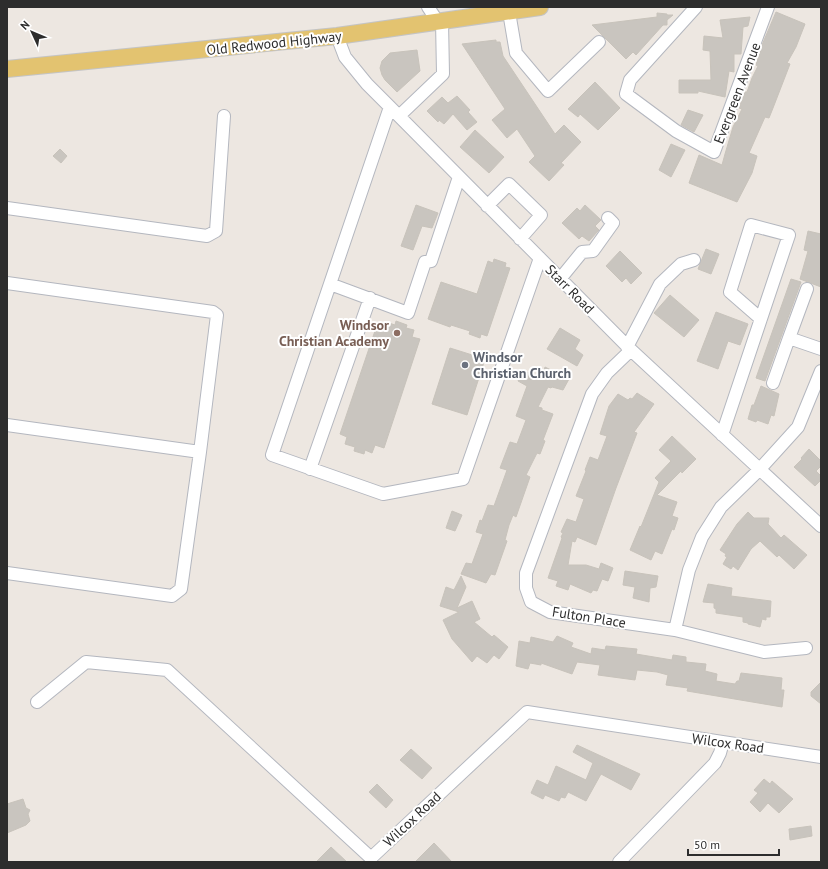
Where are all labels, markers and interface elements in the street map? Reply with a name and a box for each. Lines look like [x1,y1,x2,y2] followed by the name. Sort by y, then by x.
[12,12,52,52] north arrow
[17,18,32,33] text: N
[206,27,343,59] street label: Old Redwood Highway
[709,40,765,146] street label: Evergreen Avenue
[542,261,598,317] street label: Starr Road
[279,316,389,350] place label: Windsor Christian Academy
[392,328,402,338] marker: Windsor Christian Academy
[473,348,571,382] place label: Windsor Christian Church
[460,360,470,370] marker: Windsor Christian Church
[551,602,627,632] street label: Fulton Place
[691,729,765,757] street label: Wilcox Road
[379,788,445,850] street label: Wilcox Road
[688,831,779,857] scale bar
[694,837,720,852] text: 50 m

